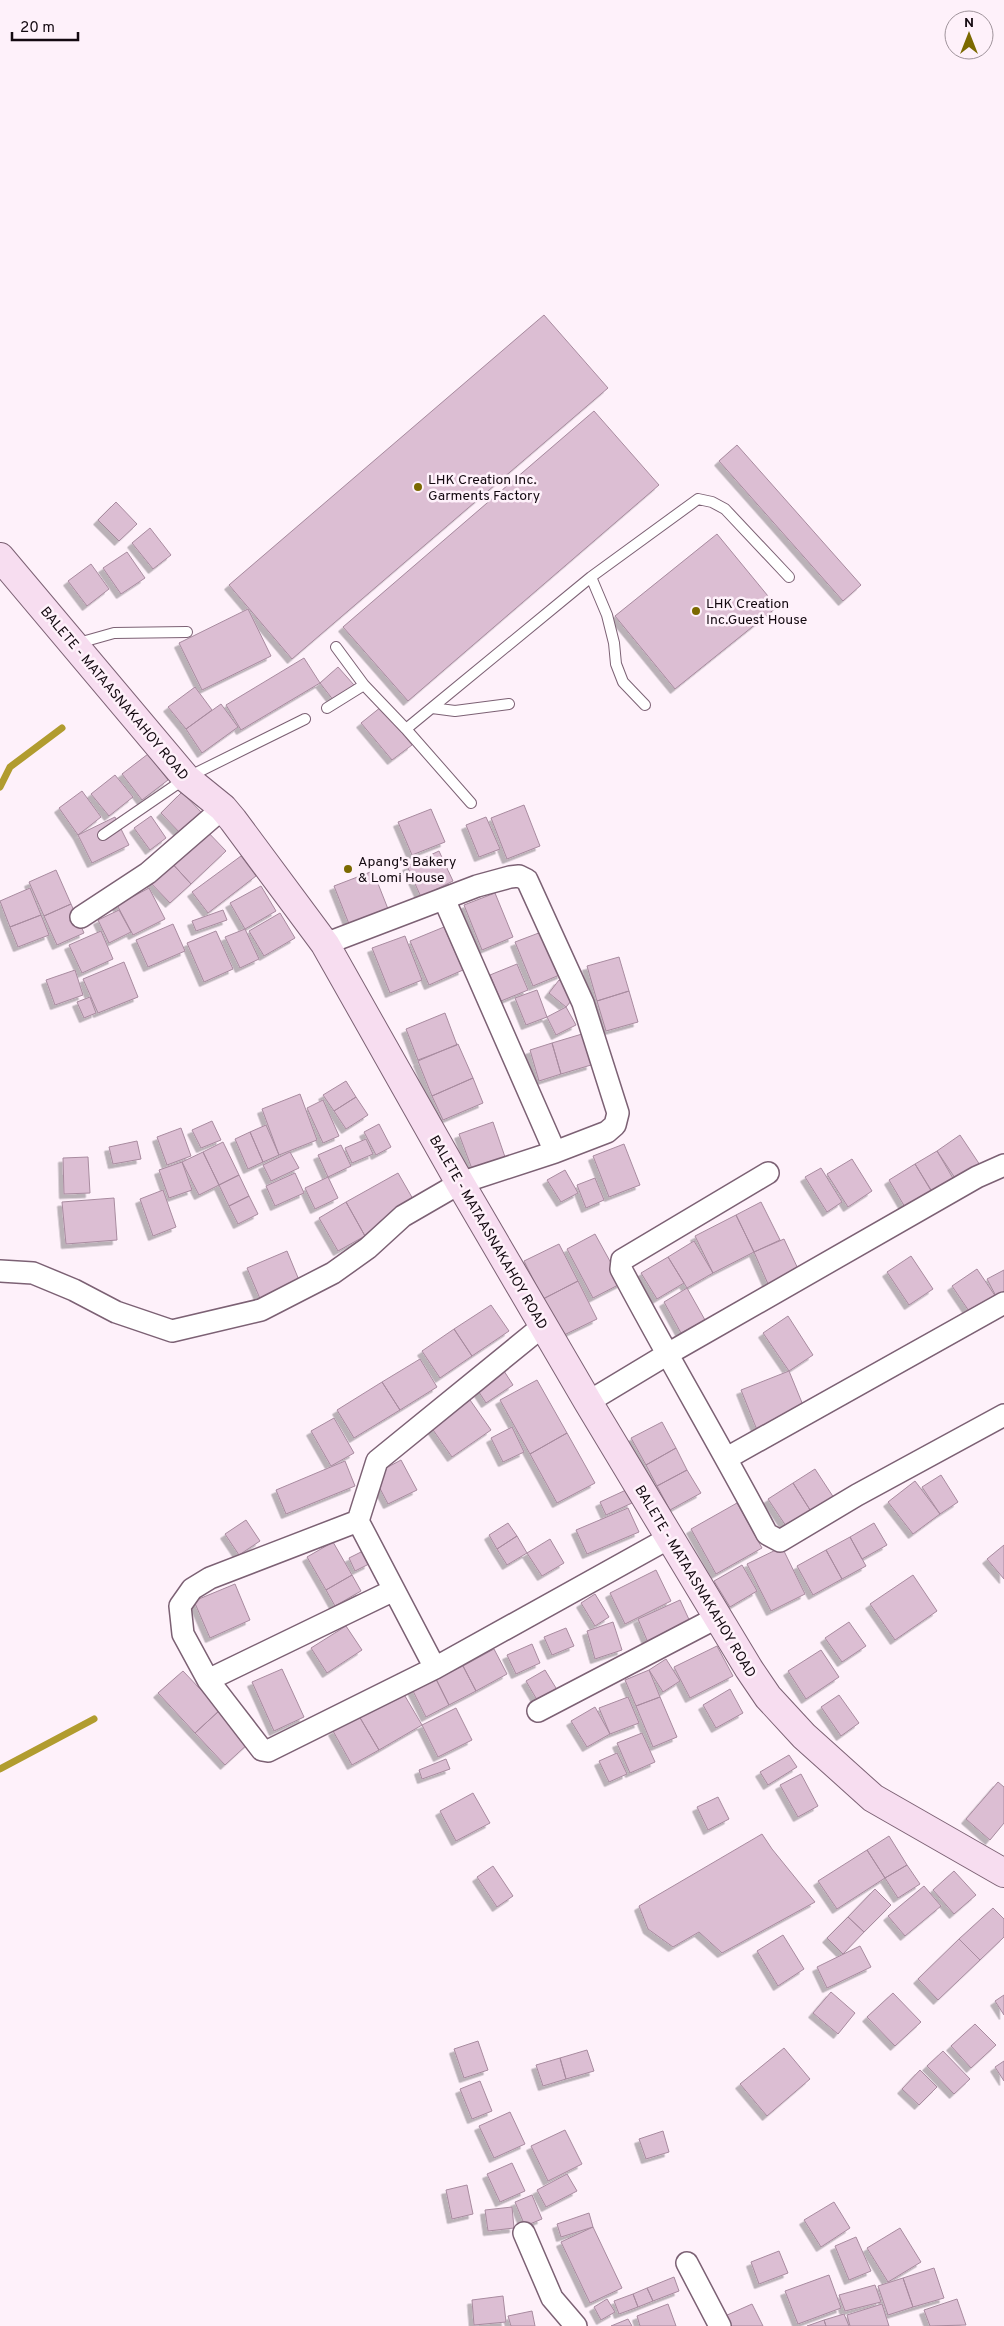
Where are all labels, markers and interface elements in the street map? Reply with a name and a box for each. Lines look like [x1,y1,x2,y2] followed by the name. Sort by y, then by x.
[12,10,79,42] scale bar
[944,10,994,60] north arrow
[964,15,974,32] text: N
[20,19,55,38] text: 20 m
[428,472,540,505] place label: LHK Creation Inc. Garments Factory
[412,481,424,493] marker: LHK Creation Inc. Garments Factory
[706,596,807,629] place label: LHK Creation Inc.Guest House
[36,604,192,784] street label: BALETE - MATAASNAKAHOY ROAD
[690,605,702,617] marker: LHK Creation Inc.Guest House
[358,854,456,887] place label: Apang's Bakery & Lomi House
[342,863,354,875] marker: Apang's Bakery & Lomi House
[425,1133,550,1333] street label: BALETE - MATAASNAKAHOY ROAD
[630,1482,759,1681] street label: BALETE - MATAASNAKAHOY ROAD

